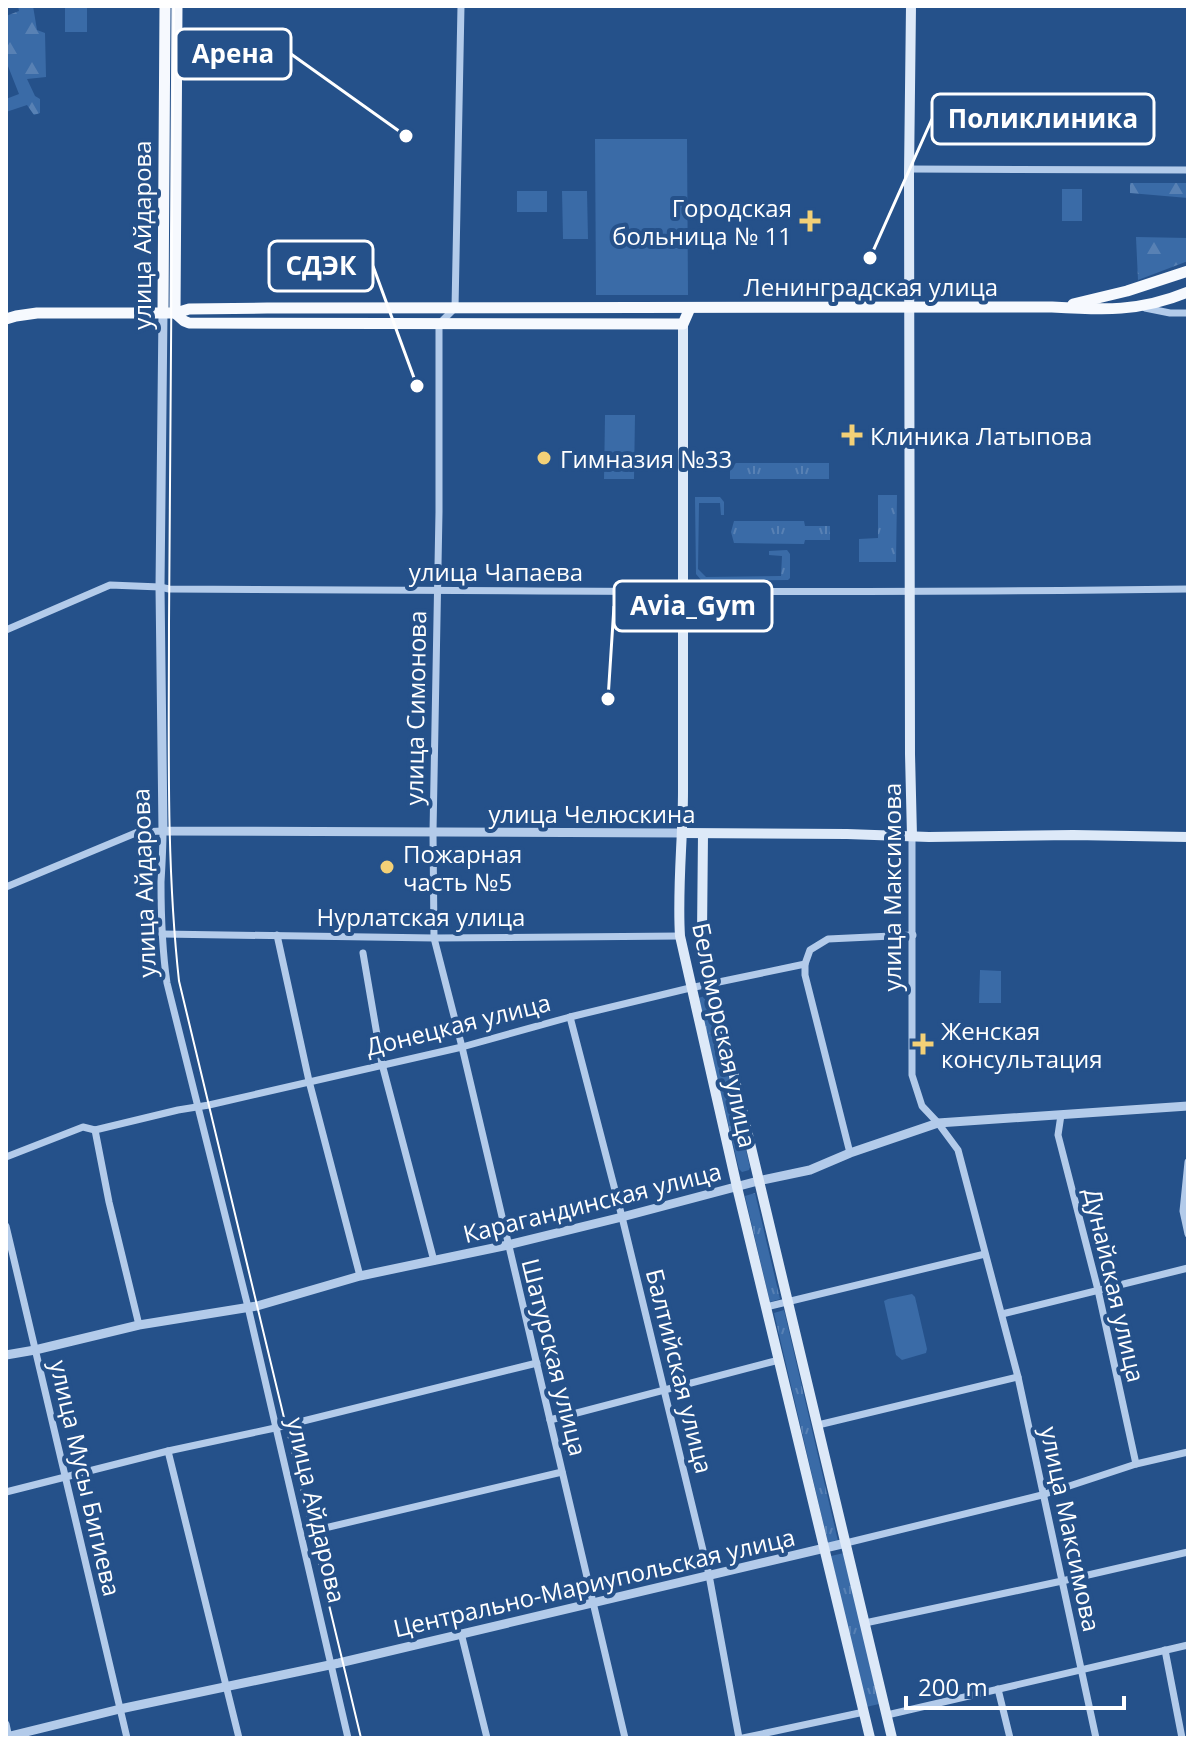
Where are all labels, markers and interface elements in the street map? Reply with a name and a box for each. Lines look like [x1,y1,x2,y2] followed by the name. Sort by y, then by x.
[176,29,291,79] callout: Арена
[192,35,274,71] text: Арена
[932,94,1154,144] callout: Поликлиника
[948,100,1138,136] text: Поликлиника
[125,140,158,330] street label: улица Айдарова
[612,191,792,252] place label: Городская больница № 11
[799,210,821,232] marker: Городская больница № 11
[269,241,373,291] callout: СДЭК
[285,247,357,283] text: СДЭК
[744,270,998,303] street label: Ленинградская улица
[870,419,1092,452] place label: Клиника Латыпова
[841,424,863,446] marker: Клиника Латыпова
[560,442,732,475] place label: Гимназия №33
[535,449,553,467] marker: Гимназия №33
[409,555,583,588] street label: улица Чапаева
[614,581,772,631] callout: Avia_Gym
[630,587,756,623] text: Avia_Gym
[397,610,433,806] street label: улица Симонова
[875,783,908,991] street label: улица Максимова
[123,788,163,978] street label: улица Айдарова
[488,797,696,830] street label: улица Челюскина
[403,837,522,898] place label: Пожарная часть №5
[378,858,396,876] marker: Пожарная часть №5
[317,900,525,933] street label: Нурлатская улица
[685,919,765,1151] street label: Беломорская улица
[362,985,554,1063] street label: Донецкая улица
[941,1014,1103,1075] place label: Женская консультация
[912,1033,934,1055] marker: Женская консультация
[459,1154,725,1250] street label: Карагандинская улица
[1077,1185,1153,1385] street label: Дунайская улица
[515,1255,595,1459] street label: Шатурская улица
[639,1265,721,1477] street label: Балтийская улица
[43,1357,129,1599] street label: улица Мусы Бигиева
[280,1414,354,1606] street label: улица Айдарова
[1033,1423,1109,1635] street label: улица Максимова
[390,1520,798,1644] street label: Центрально-Мариупольская улица
[906,1660,1124,1710] scale bar
[918,1670,988,1703] text: 200 m

